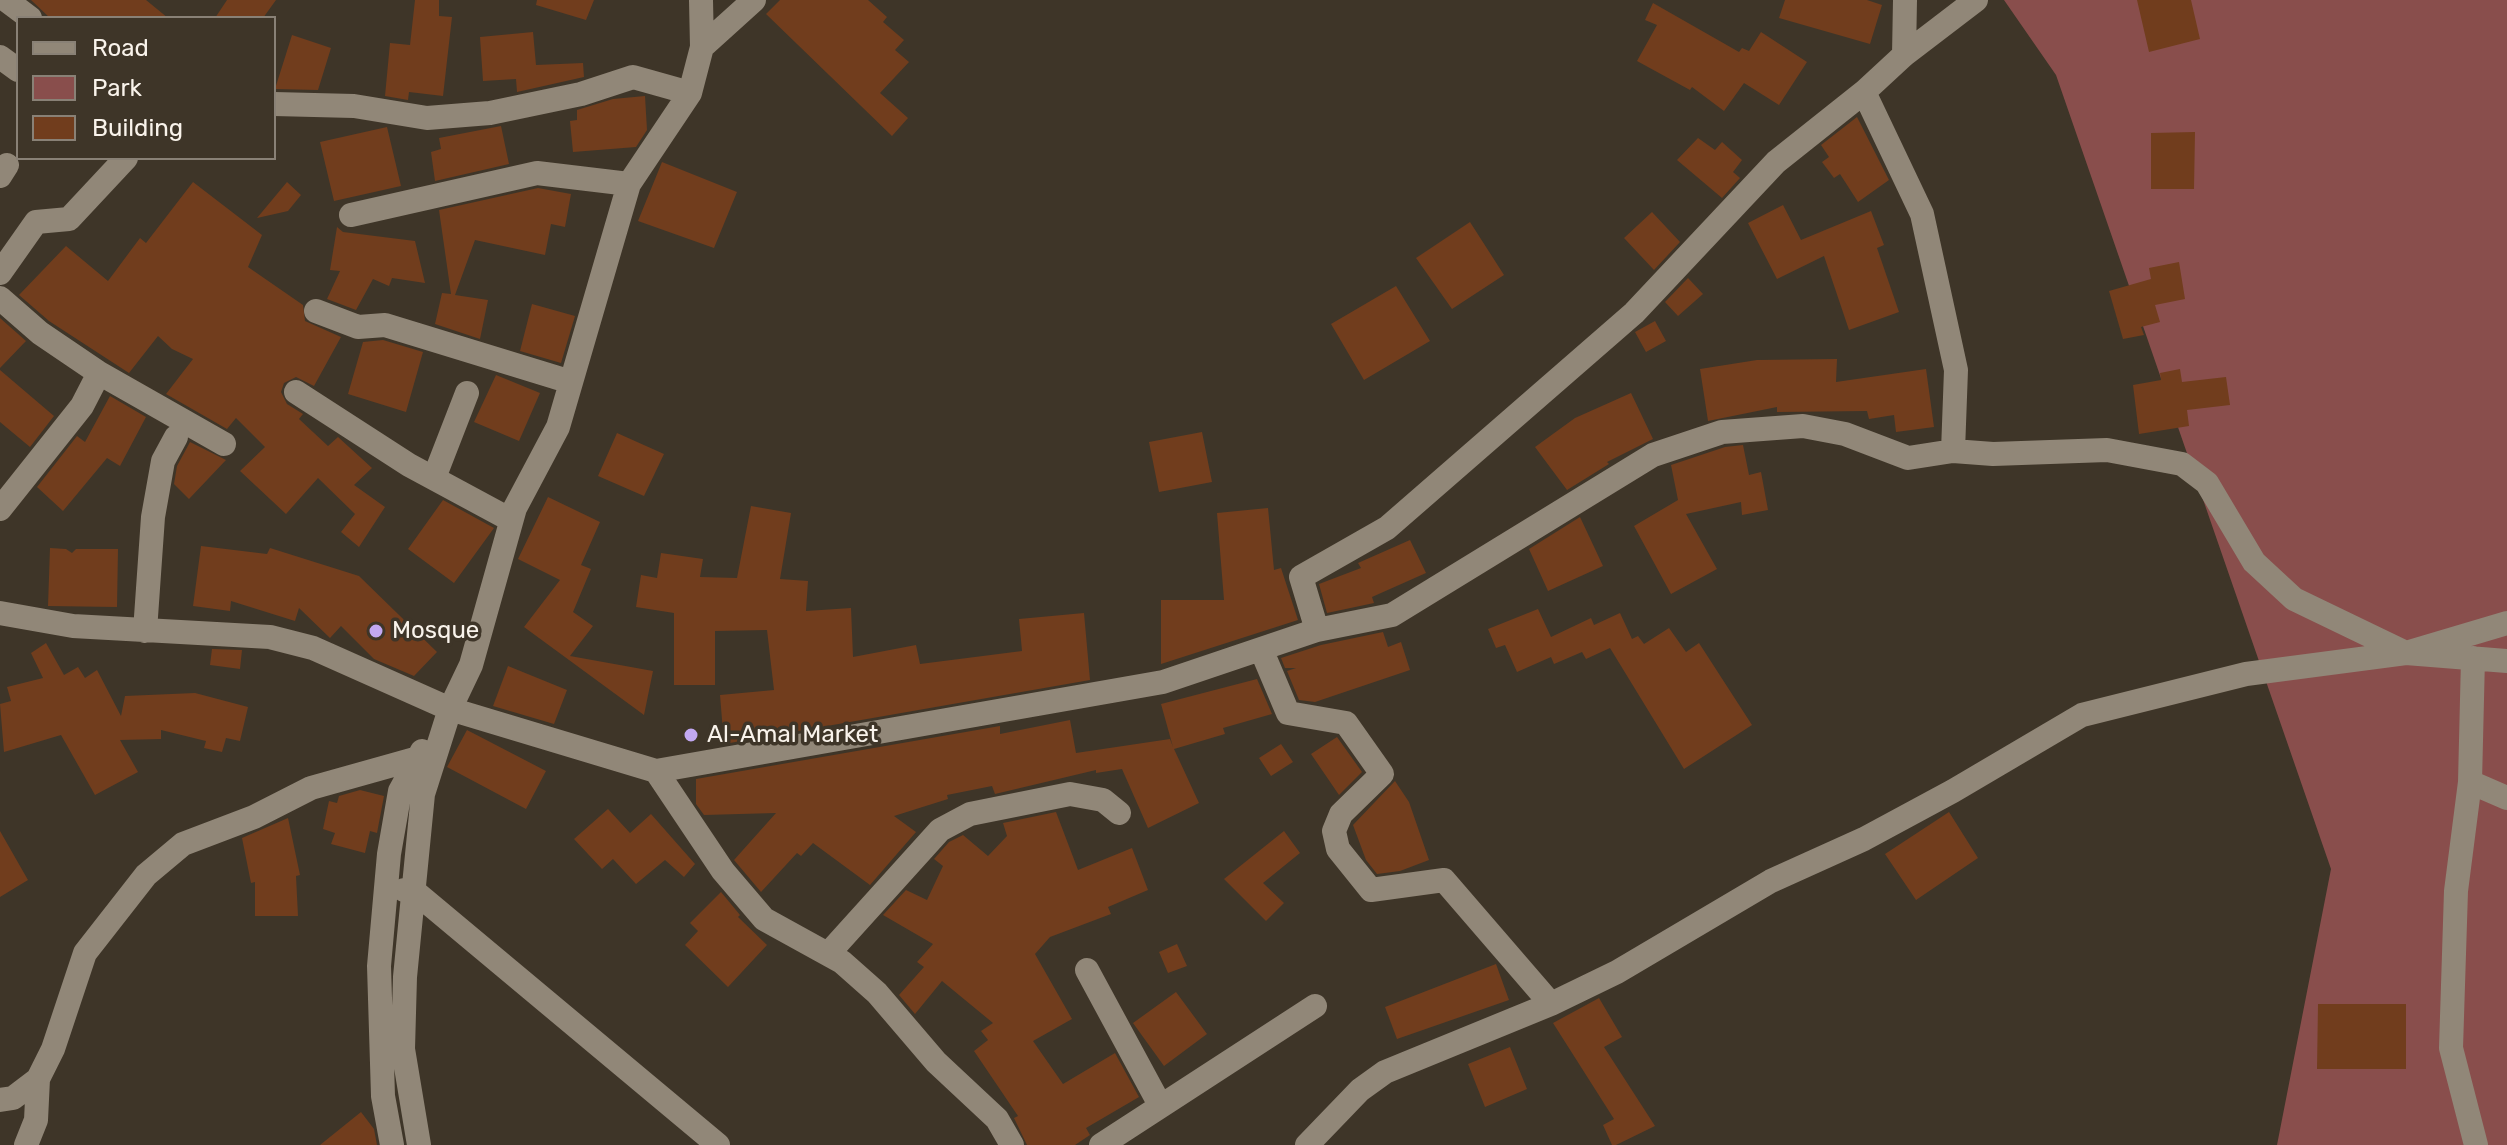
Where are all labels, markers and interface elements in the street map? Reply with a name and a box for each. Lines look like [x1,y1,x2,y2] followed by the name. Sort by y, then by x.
[16,16,276,160] legend
[92,34,149,62] text: Road
[92,74,142,102] text: Park
[92,114,183,142] text: Building
[392,617,479,645] place label: Mosque
[367,622,385,640] marker: Mosque
[707,721,878,749] place label: Al-Amal Market
[682,726,700,744] marker: Al-Amal Market

